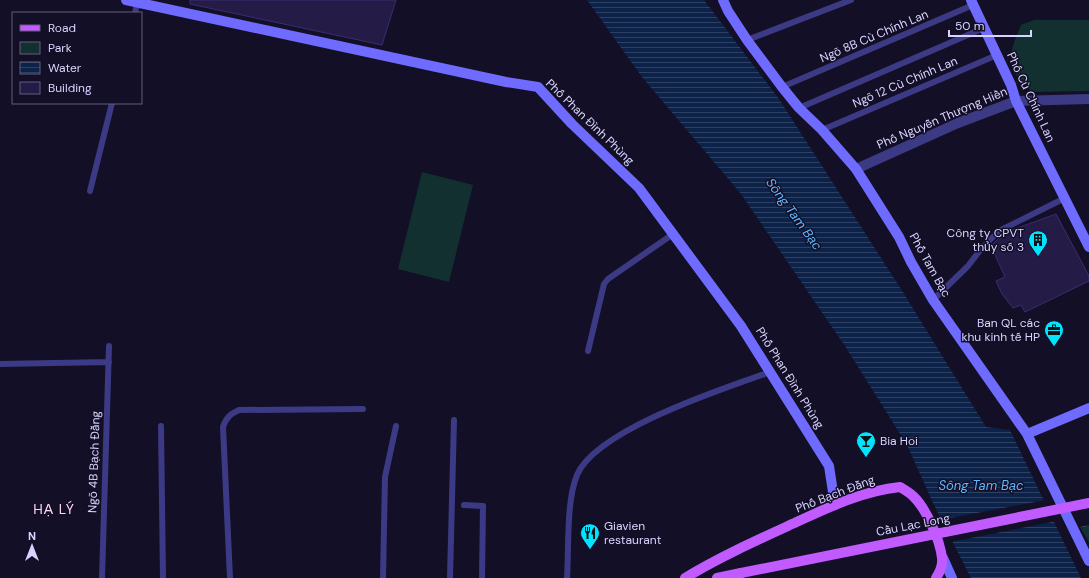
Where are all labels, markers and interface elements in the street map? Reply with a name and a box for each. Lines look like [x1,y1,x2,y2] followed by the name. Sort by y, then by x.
[817,6,931,66] street label: Ngõ 8B Cù Chính Lan
[12,12,142,104] legend
[949,12,1031,38] scale bar
[955,18,984,34] text: 50 m
[48,20,76,36] text: Road
[48,40,72,56] text: Park
[1003,49,1059,145] street label: Phố Cù Chính Lan
[850,53,960,111] street label: Ngõ 12 Cù Chính Lan
[48,60,82,76] text: Water
[542,76,638,169] street label: Phố Phan Đình Phùng
[48,80,92,96] text: Building
[874,83,1010,153] street label: Phố Nguyễn Thượng Hiền
[762,175,826,254] water label: Sông Tam Bạc
[947,225,1024,255] place label: Công ty CPVT thủy số 3
[1027,229,1049,257] building icon: Công ty CPVT thủy số 3
[906,230,954,300] street label: Phố Tam Bạc
[961,315,1040,345] place label: Ban QL các khu kinh tế HP
[1043,319,1065,347] office icon: Ban QL các khu kinh tế HP
[752,324,828,432] street label: Phố Phan Đình Phùng
[84,410,104,513] street label: Ngõ 4B Bạch Đằng
[855,430,877,458] bar icon: Bia Hoi
[880,433,918,449] place label: Bia Hoi
[793,471,877,516] street label: Phố Bạch Đằng
[939,477,1024,494] water label: Sông Tam Bạc
[33,500,75,518] district label: HẠ LÝ
[875,510,952,540] street label: Cầu Lạc Long
[604,518,662,548] place label: Giavien restaurant
[579,522,601,550] restaurant icon: Giavien restaurant
[12,526,52,566] north arrow
[28,529,36,543] text: N

